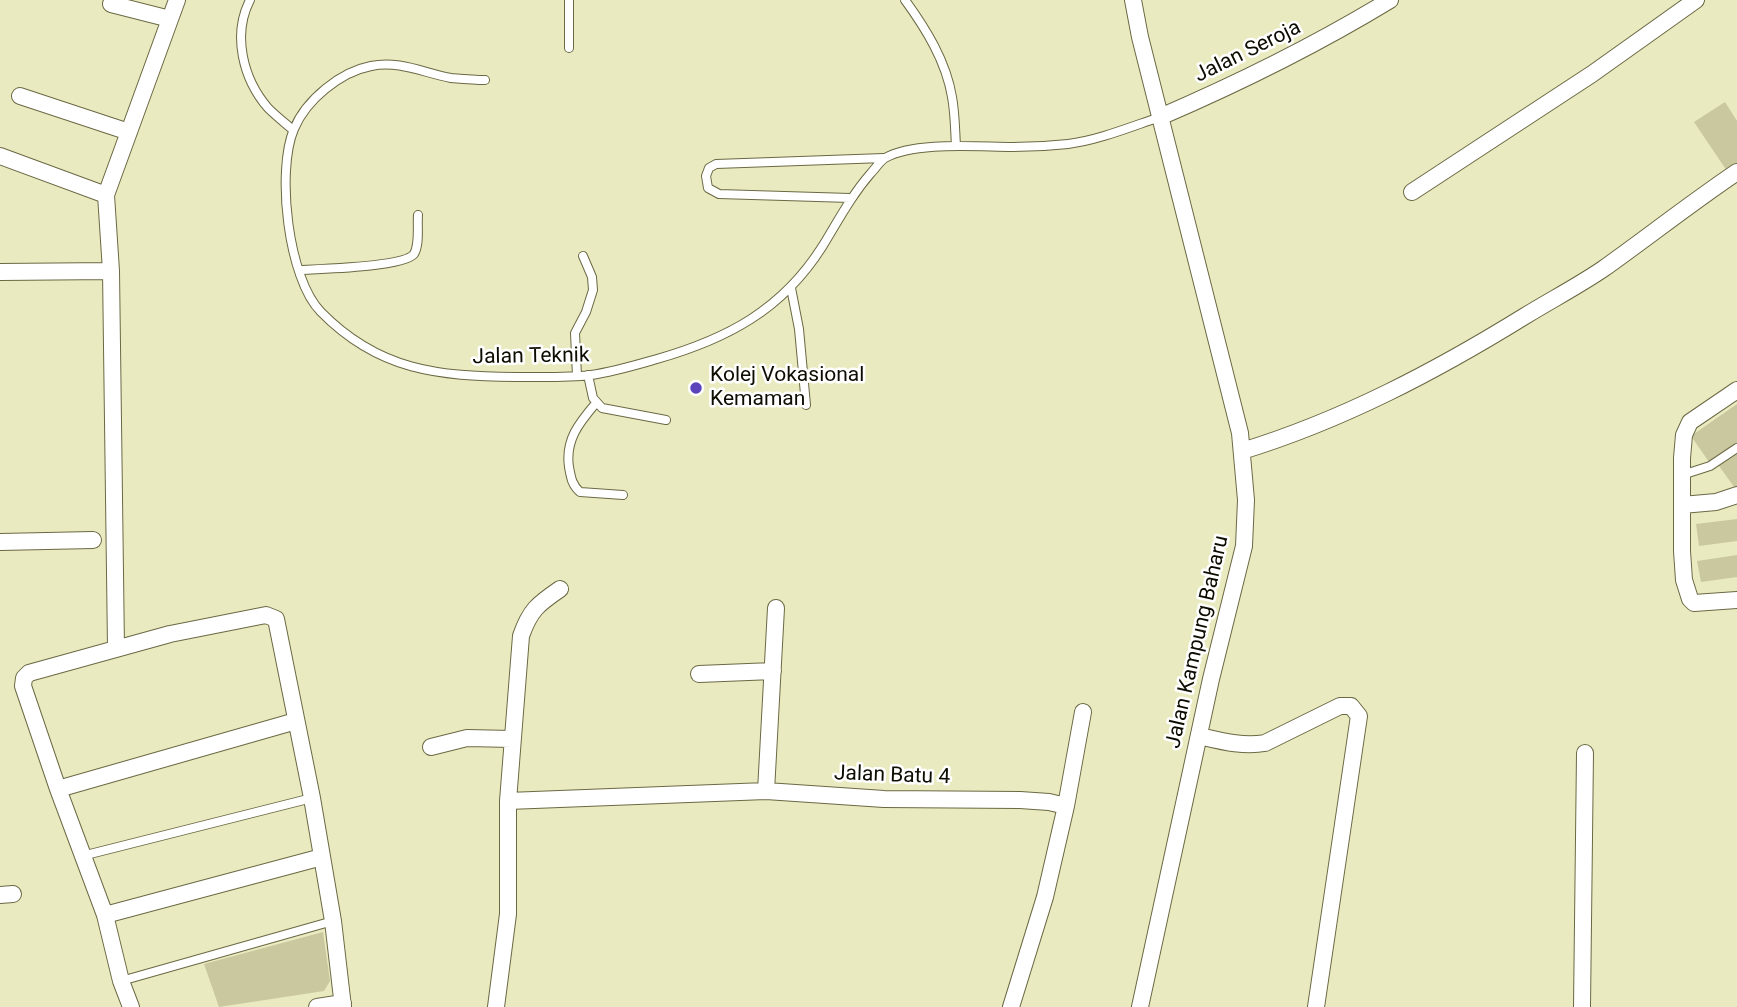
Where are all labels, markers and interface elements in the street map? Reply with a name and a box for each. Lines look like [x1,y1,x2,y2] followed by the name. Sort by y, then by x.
[1191,15,1305,89] street label: Jalan Seroja
[472,343,590,371] street label: Jalan Teknik
[710,363,864,413] place label: Kolej Vokasional Kemaman
[688,380,704,396] marker: Kolej Vokasional Kemaman
[1161,533,1235,751] street label: Jalan Kampung Baharu
[833,761,951,791] street label: Jalan Batu 4

